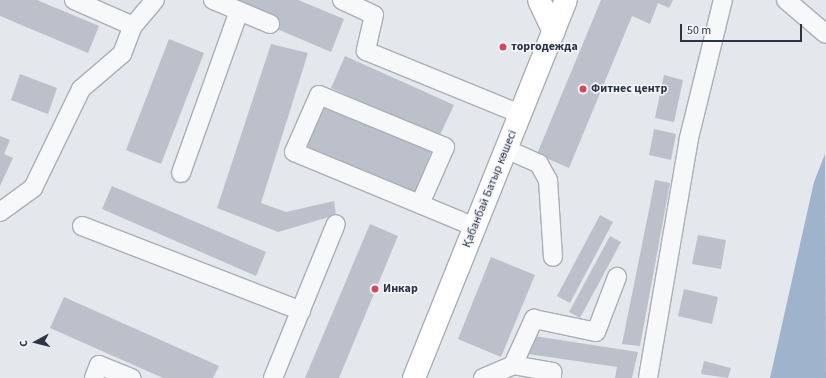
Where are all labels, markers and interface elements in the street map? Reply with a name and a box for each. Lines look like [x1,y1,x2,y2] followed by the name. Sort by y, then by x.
[682,16,804,42] scale bar
[687,22,711,39] text: 50 m
[511,40,578,54] place label: торгодежда
[498,42,508,52] marker: торгодежда
[591,82,667,96] place label: Фитнес центр
[578,84,588,94] marker: Фитнес центр
[460,128,520,250] street label: Қабанбай Батыр көшесі
[383,282,418,296] place label: Инкар
[370,284,380,294] marker: Инкар
[16,322,56,362] north arrow
[16,339,31,348] text: С

